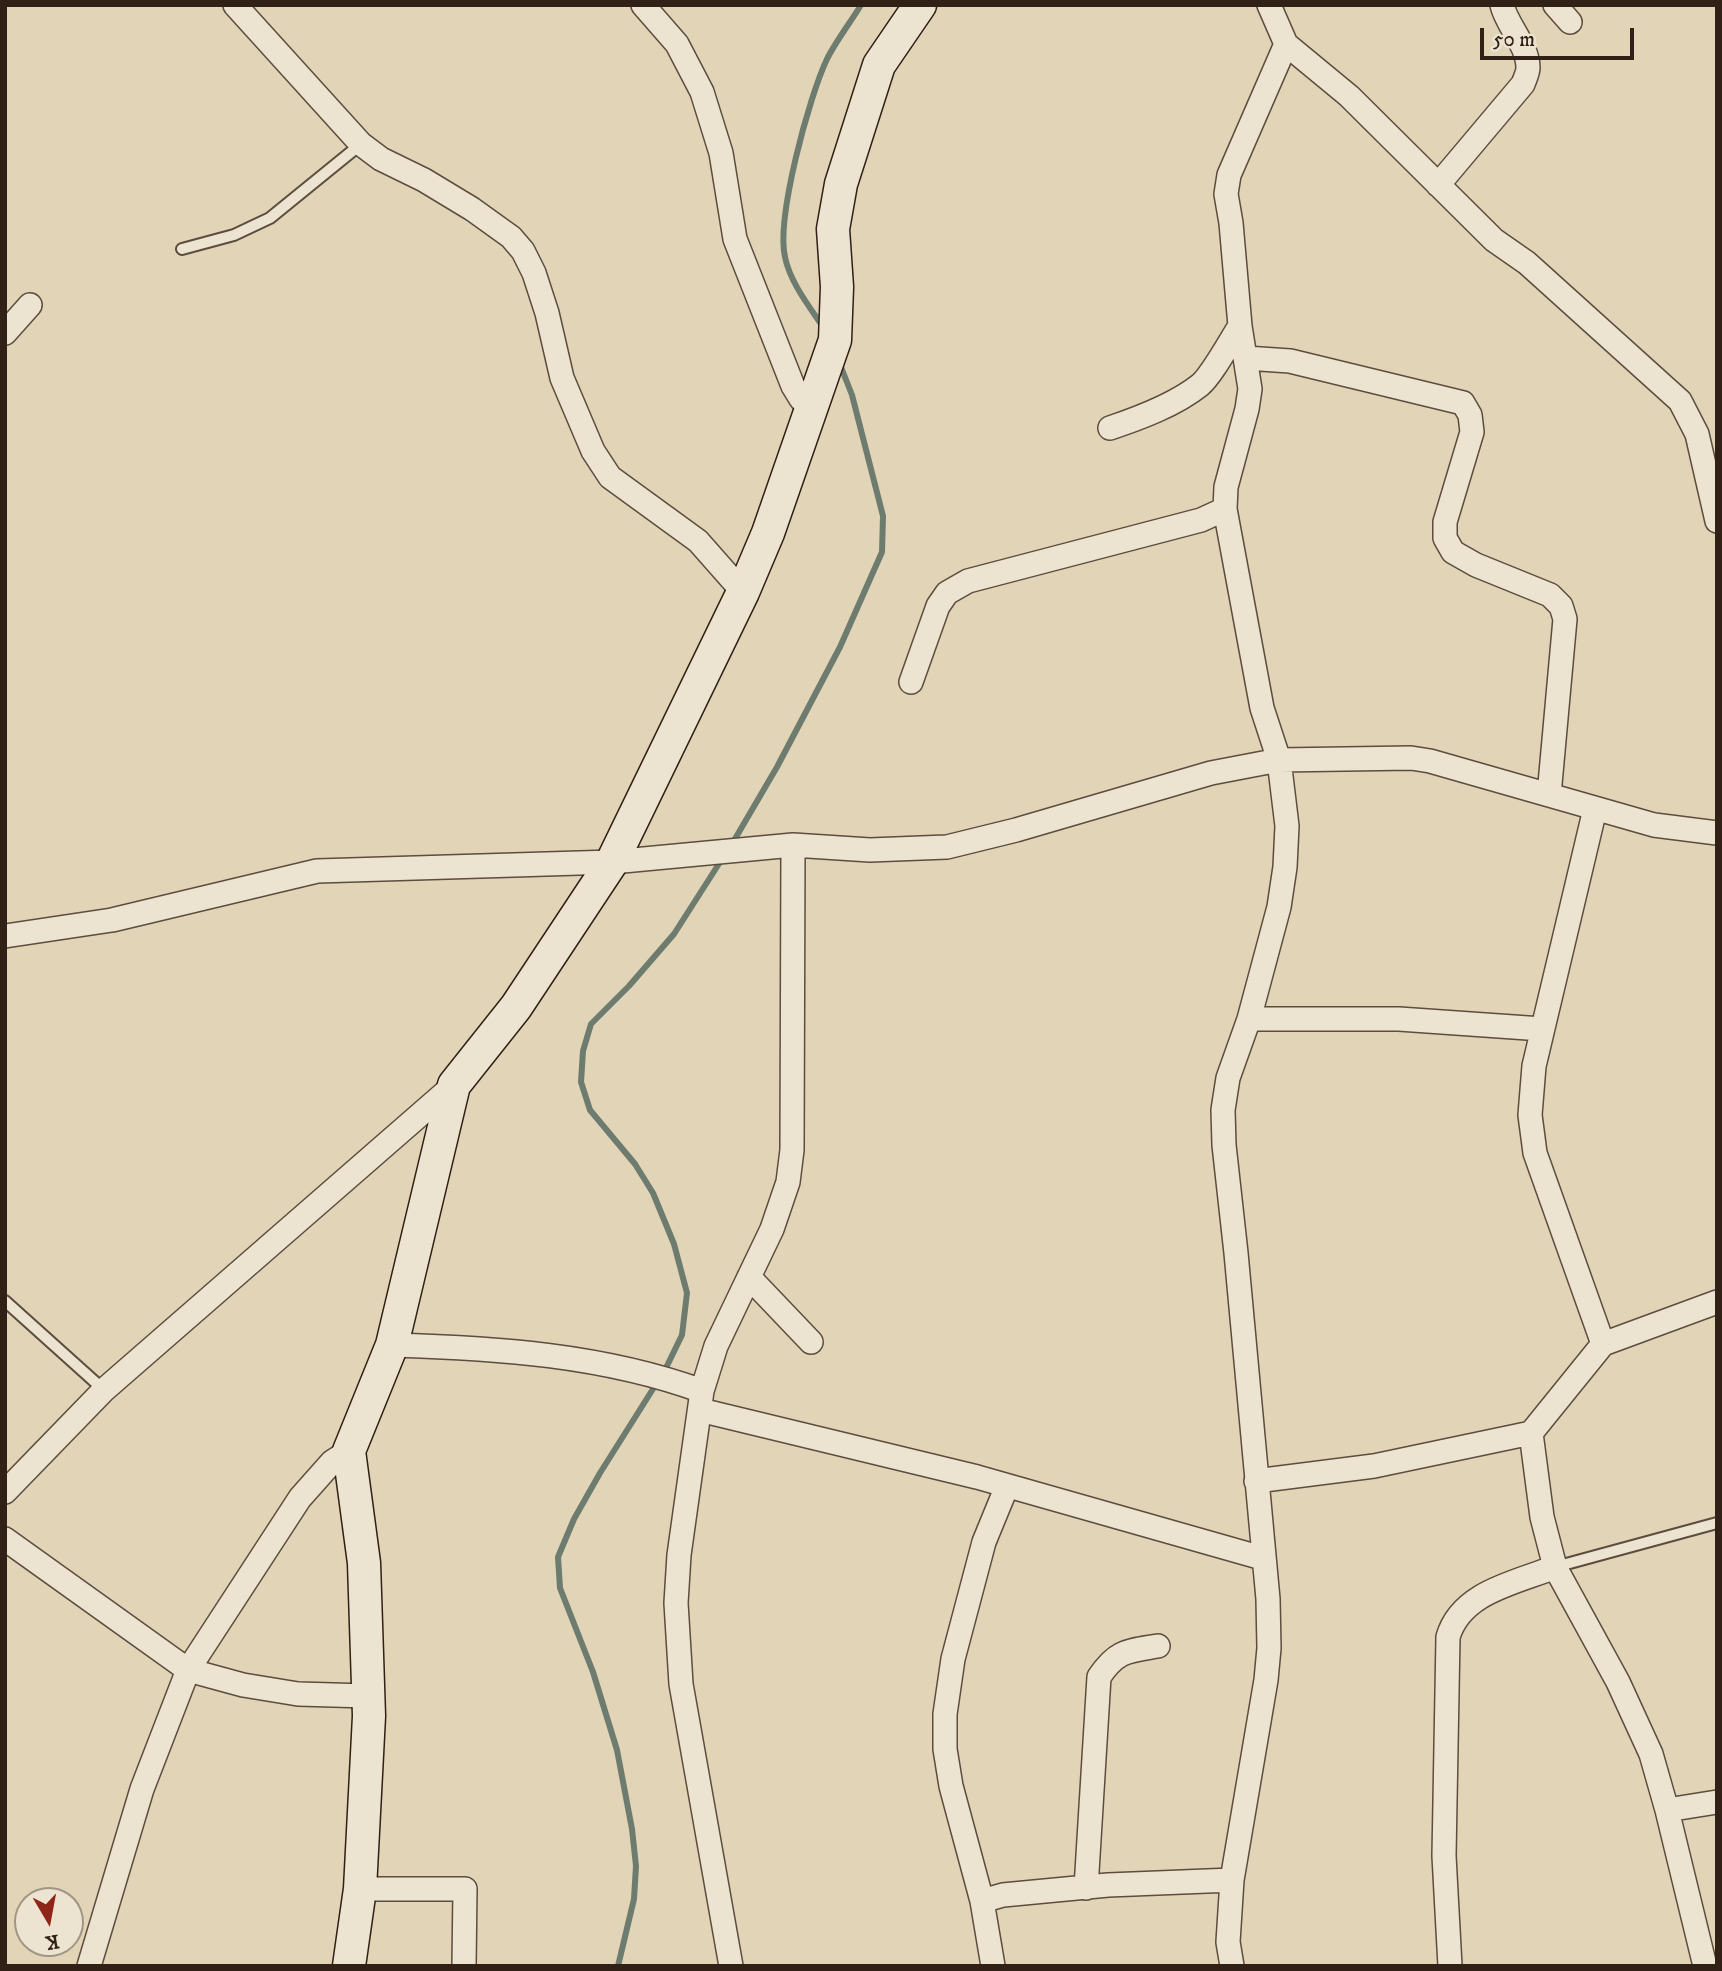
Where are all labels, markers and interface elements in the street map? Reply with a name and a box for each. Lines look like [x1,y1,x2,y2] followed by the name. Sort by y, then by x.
[1484,14,1638,58] scale bar
[1493,27,1535,53] text: 50 m
[14,1887,84,1957] north arrow
[44,1929,61,1954] text: K

